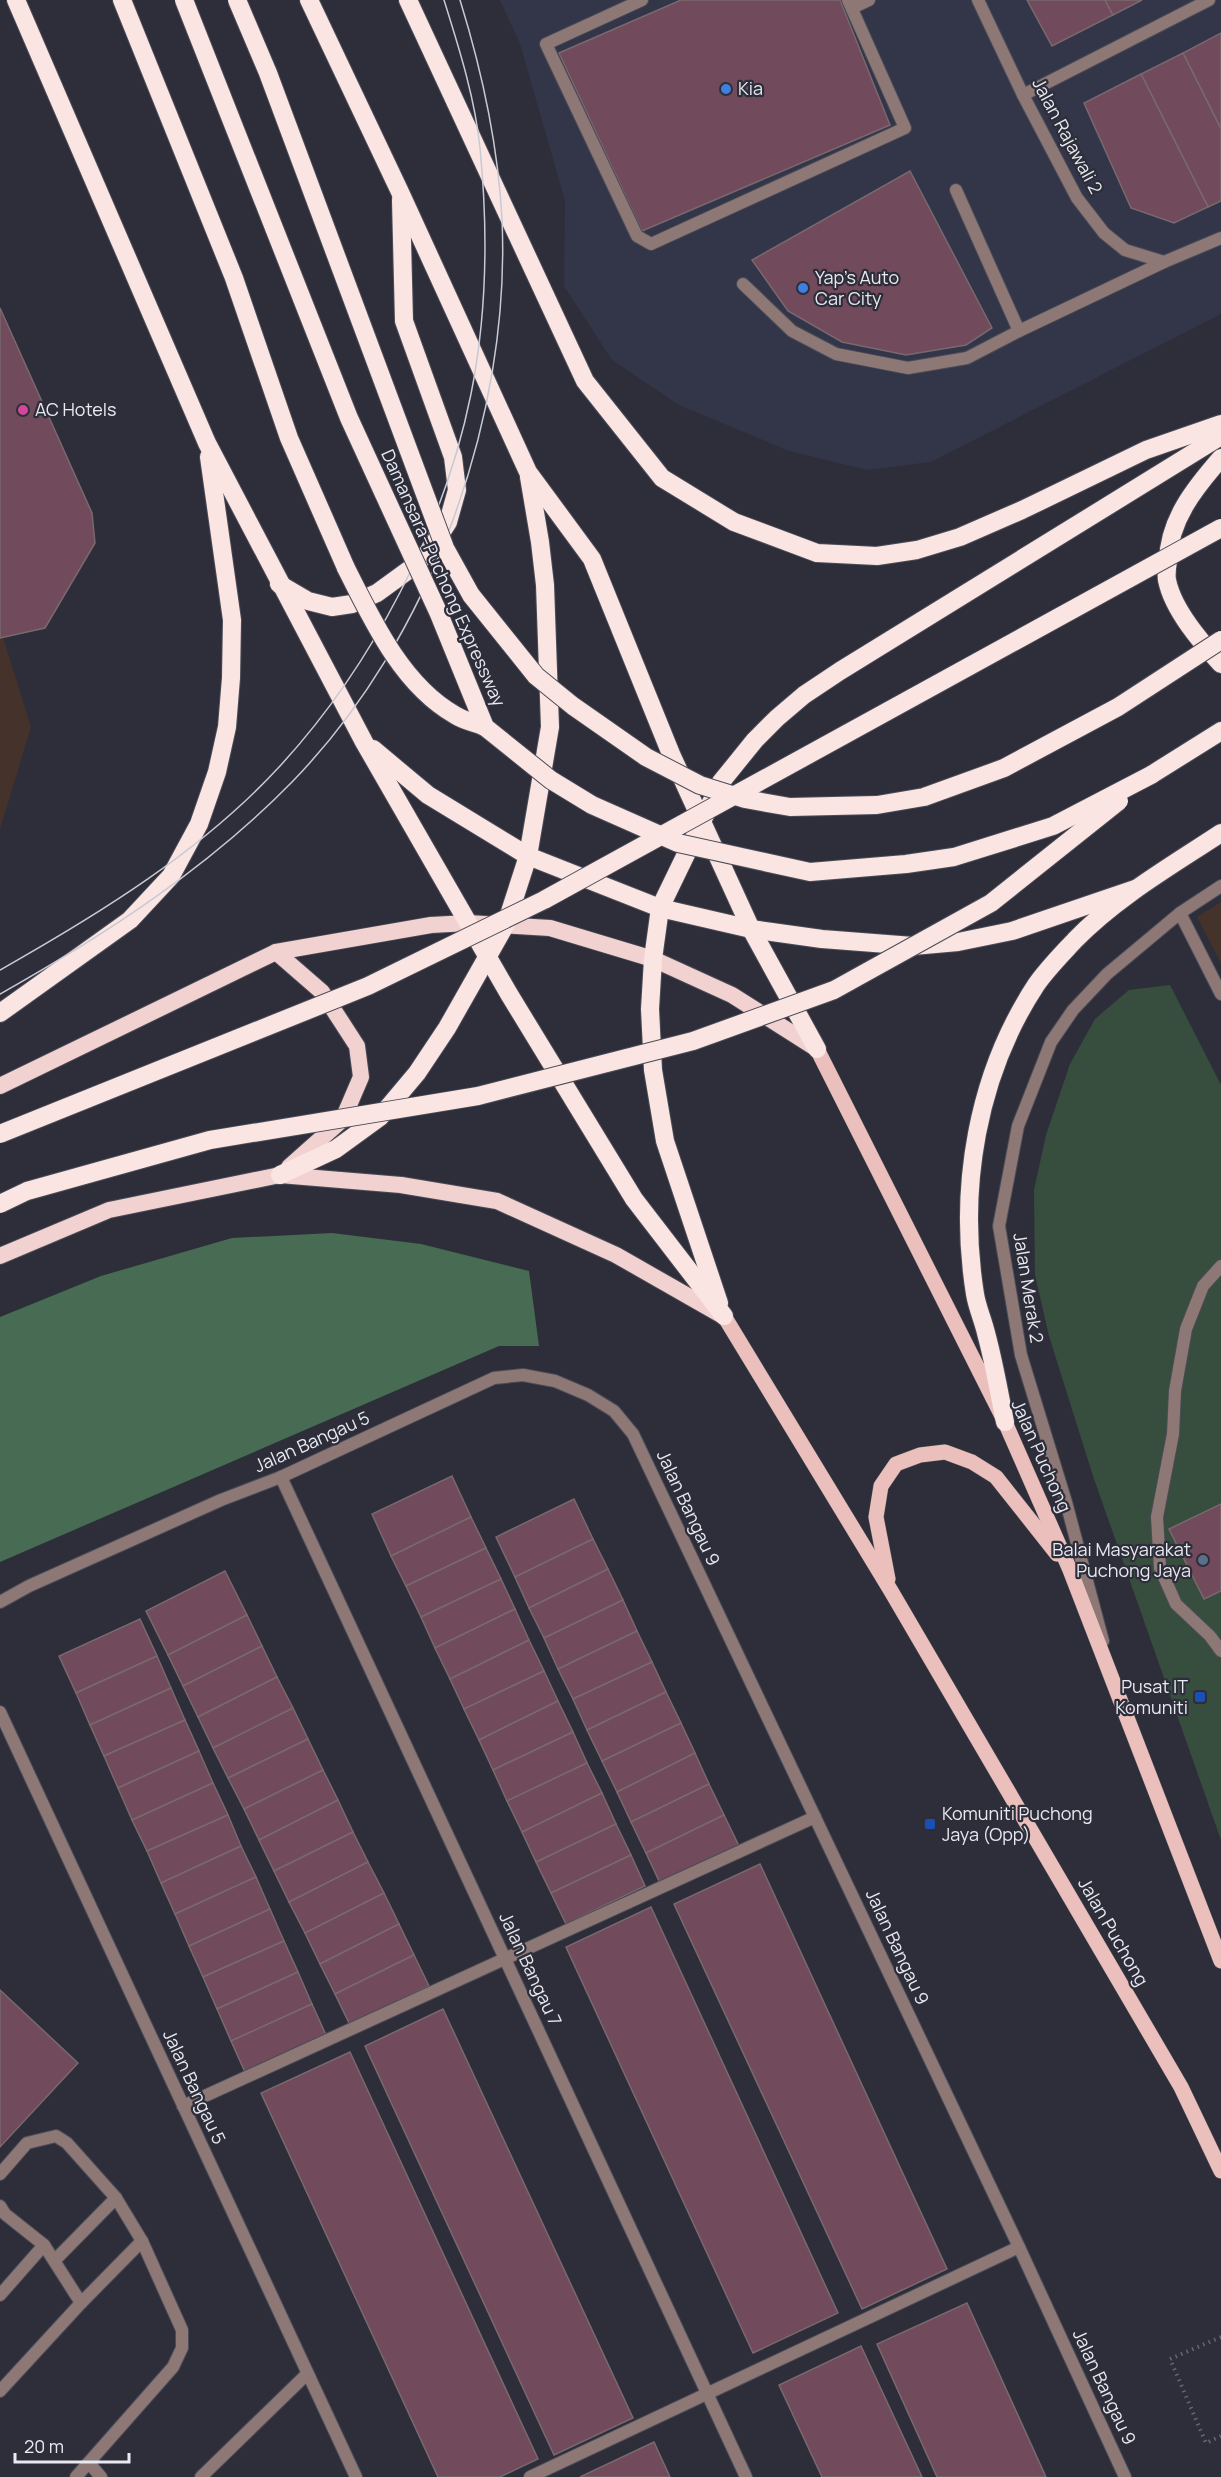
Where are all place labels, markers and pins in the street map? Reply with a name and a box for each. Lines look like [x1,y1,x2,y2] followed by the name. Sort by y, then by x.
[738,76,763,100] place label: Kia
[719,82,733,96] marker: Kia
[815,265,899,310] place label: Yap's Auto Car City
[796,281,810,295] marker: Yap's Auto Car City
[35,397,117,421] place label: AC Hotels
[16,403,30,417] marker: AC Hotels
[1052,1537,1191,1582] place label: Balai Masyarakat Puchong Jaya
[1196,1553,1210,1567] marker: Balai Masyarakat Puchong Jaya
[1115,1674,1188,1719] place label: Pusat IT Komuniti
[1193,1690,1207,1704] marker: Pusat IT Komuniti
[942,1801,1093,1846] place label: Komuniti Puchong Jaya (Opp)
[923,1817,937,1831] marker: Komuniti Puchong Jaya (Opp)

